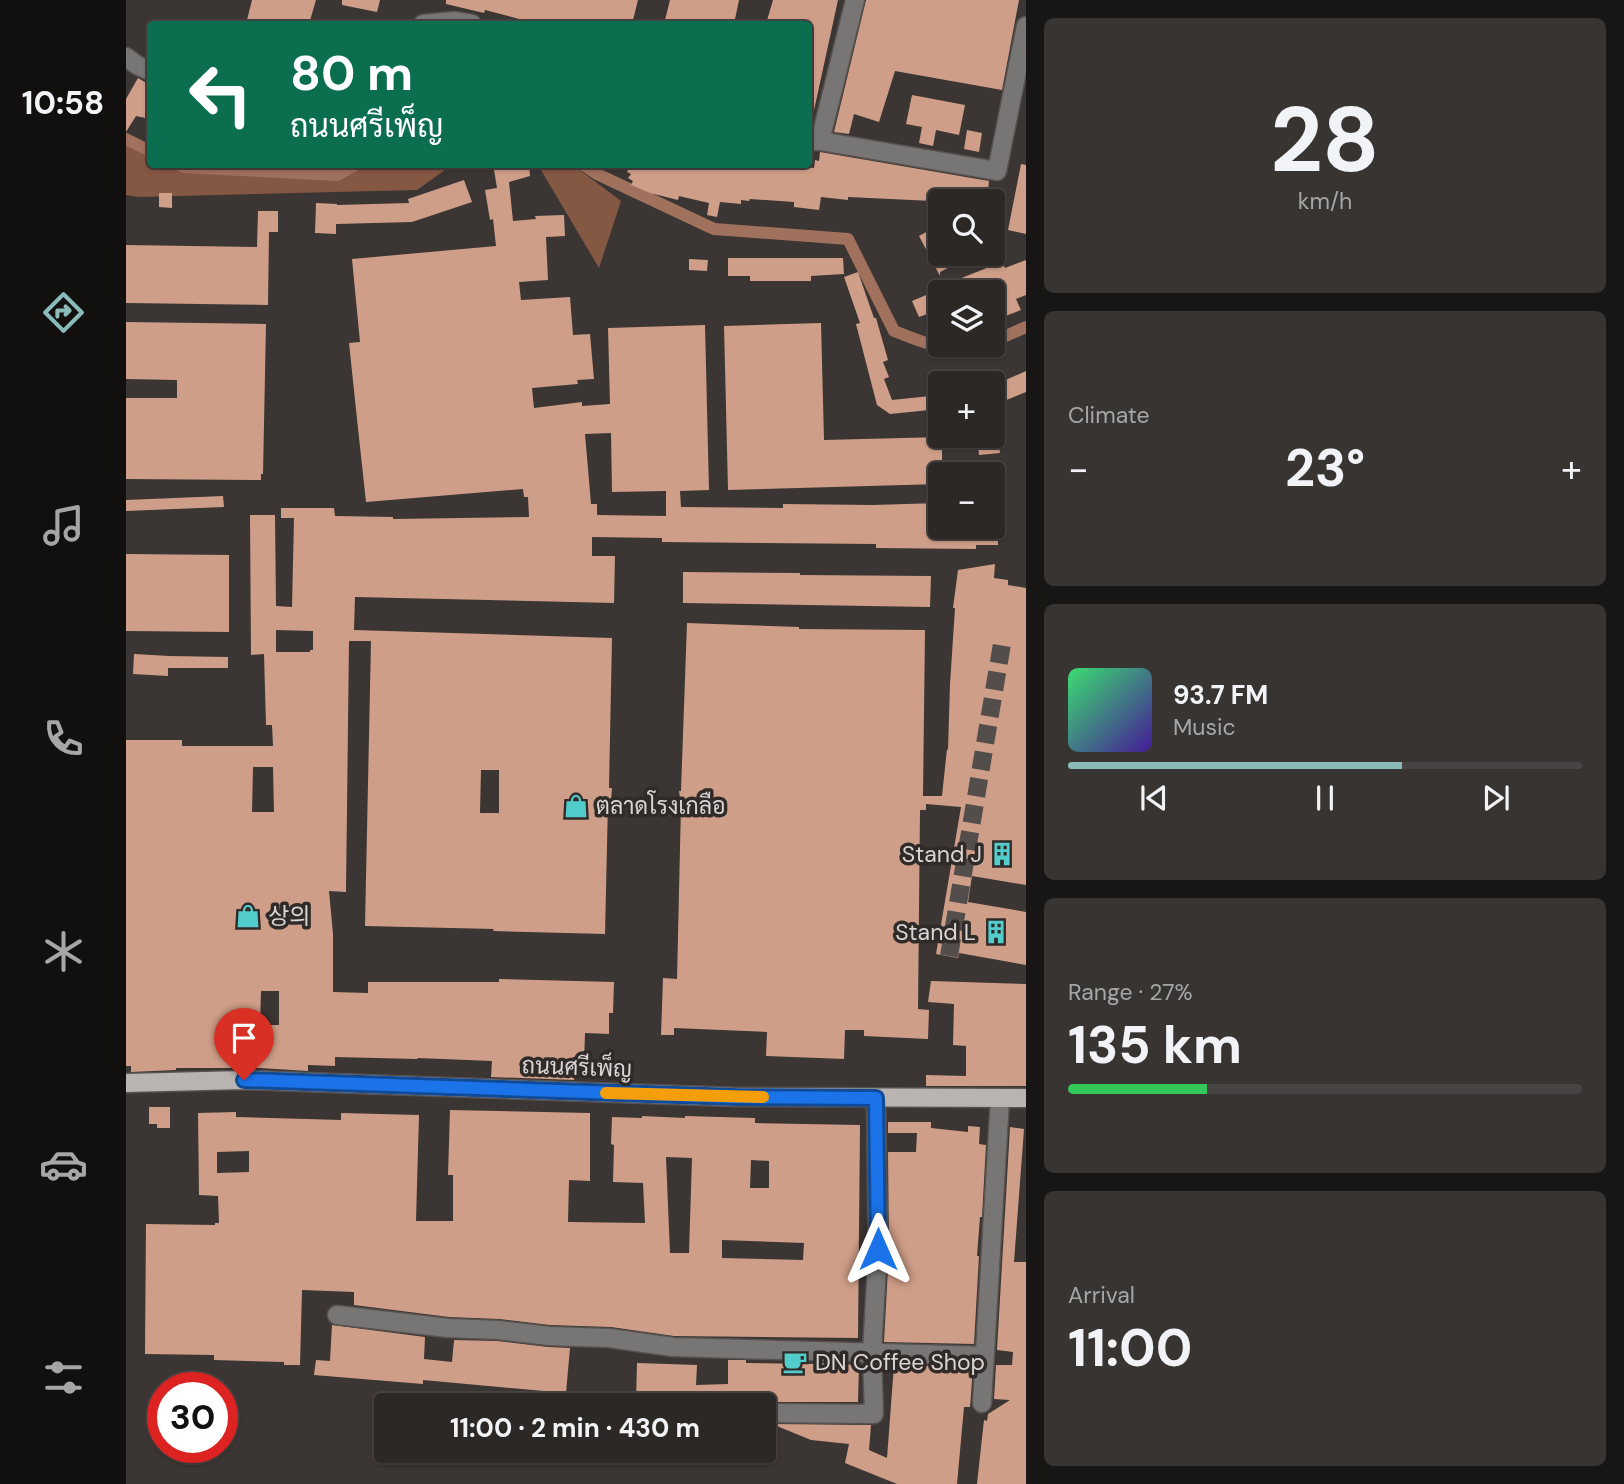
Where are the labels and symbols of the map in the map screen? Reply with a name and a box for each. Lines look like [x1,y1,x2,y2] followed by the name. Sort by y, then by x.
[596,790,726,821] place label: ตลาดโรงเกลือ
[562,792,590,820] shop icon: ตลาดโรงเกลือ
[902,839,982,869] place label: Stand J
[988,840,1016,868] building icon: Stand J
[268,901,310,931] place label: 상의
[234,902,262,930] shop icon: 상의
[895,917,976,947] place label: Stand L
[982,918,1010,946] building icon: Stand L
[214,1008,274,1080] pin
[521,1048,633,1084] street label: ถนนศรีเพ็ญ
[841,1212,915,1286] position arrow
[815,1347,985,1377] place label: DN Coffee Shop
[781,1348,809,1376] cafe icon: DN Coffee Shop
[147,1372,238,1463] speed limit sign: 30

